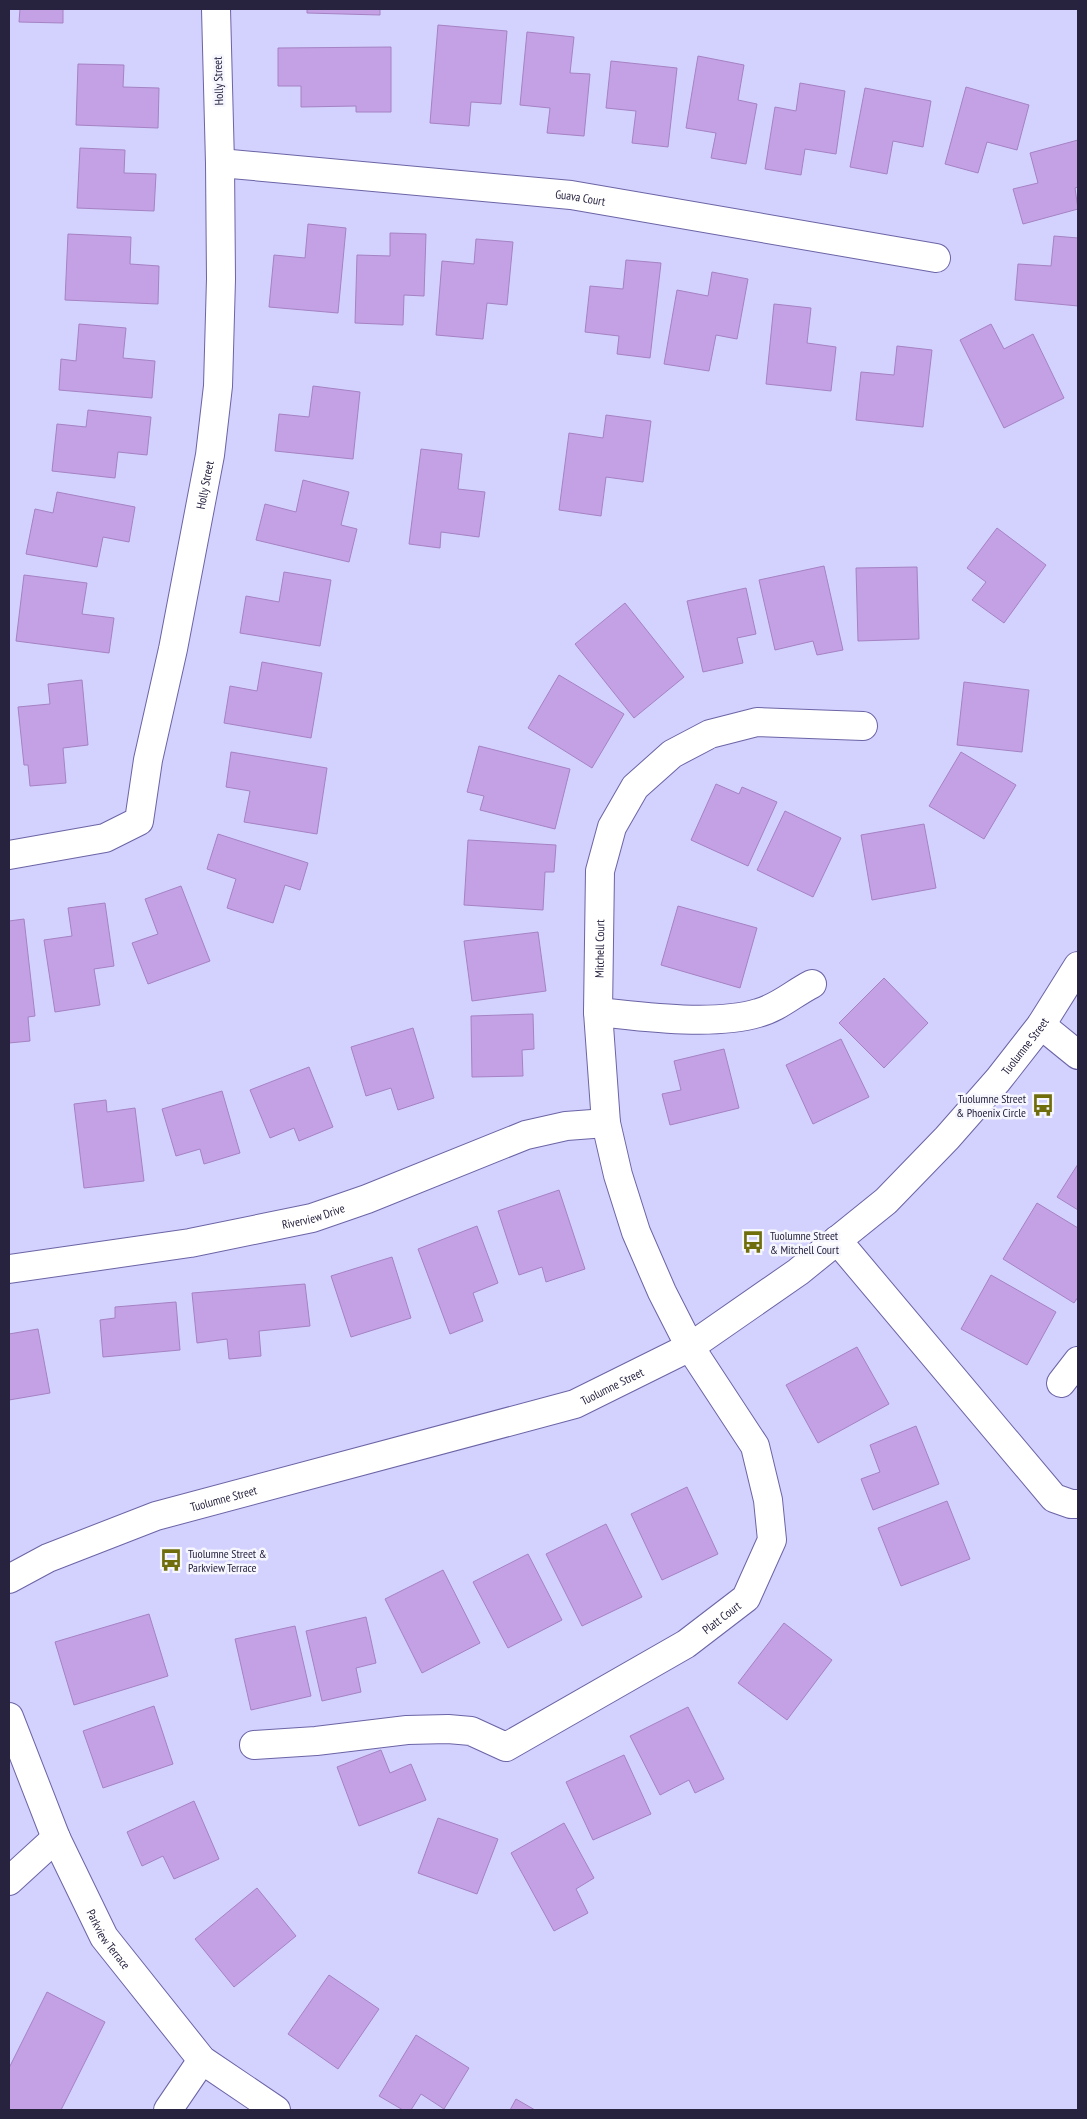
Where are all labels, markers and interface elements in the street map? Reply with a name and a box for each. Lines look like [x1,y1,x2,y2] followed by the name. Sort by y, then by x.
[210,56,226,106] street label: Holly Street
[555,186,607,208] street label: Guava Court
[192,459,216,510] street label: Holly Street
[591,919,607,978] street label: Mitchell Court
[998,1014,1052,1077] street label: Tuolumne Street
[956,1091,1027,1120] place label: Tuolumne Street & Phoenix Circle
[1030,1092,1056,1118] bus stop icon: Tuolumne Street & Phoenix Circle
[280,1200,347,1232] street label: Riverview Drive
[770,1228,840,1257] place label: Tuolumne Street & Mitchell Court
[740,1229,766,1255] bus stop icon: Tuolumne Street & Mitchell Court
[578,1364,646,1408] street label: Tuolumne Street
[189,1482,259,1514] street label: Tuolumne Street
[188,1546,267,1575] place label: Tuolumne Street & Parkview Terrace
[158,1547,184,1573] bus stop icon: Tuolumne Street & Parkview Terrace
[699,1597,744,1637] street label: Platt Court
[84,1907,134,1972] street label: Parkview Terrace

